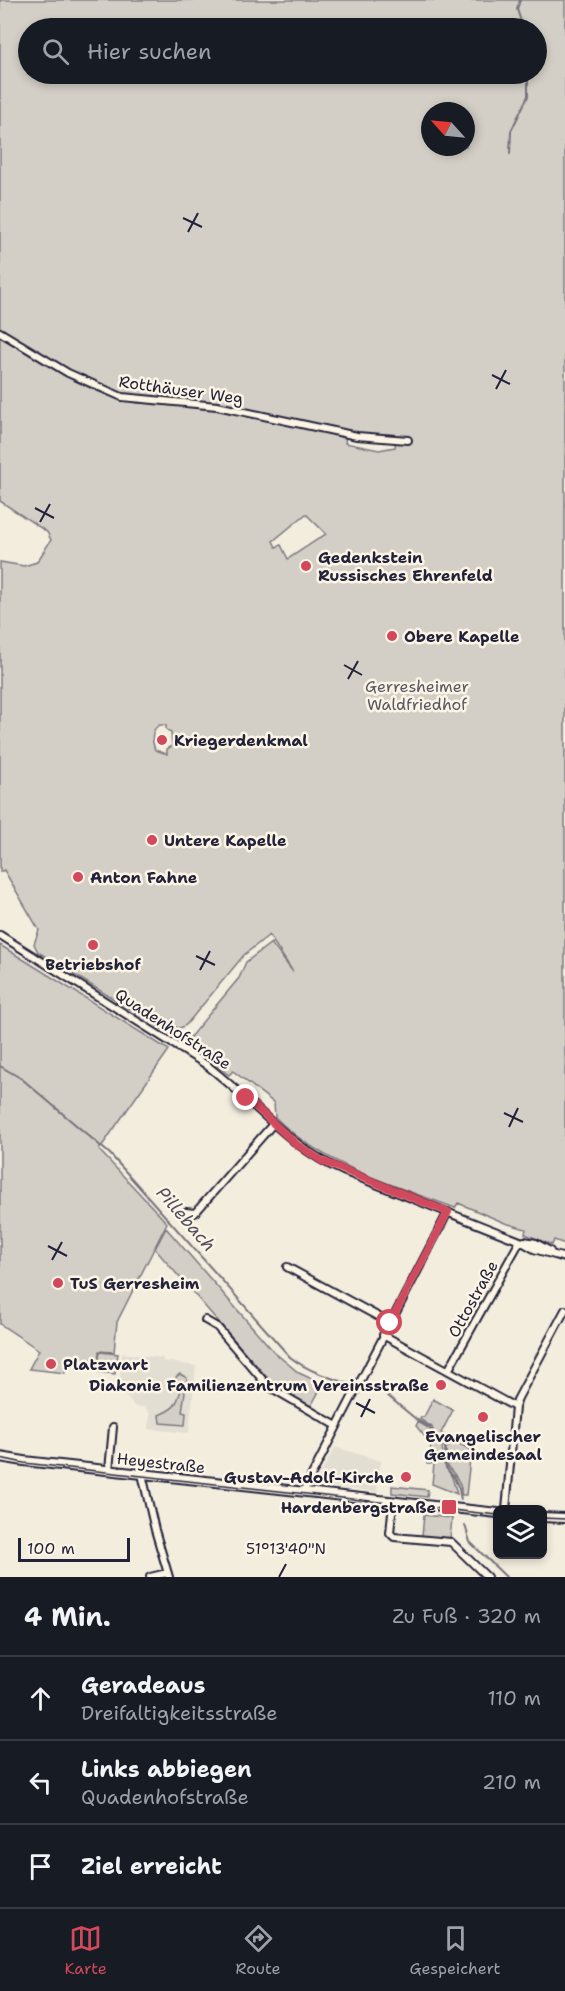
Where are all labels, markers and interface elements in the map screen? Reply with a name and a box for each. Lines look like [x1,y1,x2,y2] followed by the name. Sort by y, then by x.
[18,18,547,84] search box
[39,35,72,68] icon: search
[87,37,212,66] text: Hier suchen
[421,102,475,156] north arrow
[118,371,245,409] street label: Rotthäuser Weg
[318,547,493,586] place label: Gedenkstein Russisches Ehrenfeld
[299,559,313,573] marker: Gedenkstein Russisches Ehrenfeld
[404,626,520,647] place label: Obere Kapelle
[385,629,399,643] marker: Obere Kapelle
[365,676,469,715] park label: Gerresheimer Waldfriedhof
[174,730,308,751] place label: Kriegerdenkmal
[155,733,169,747] marker: Kriegerdenkmal
[164,830,287,851] place label: Untere Kapelle
[145,833,159,847] marker: Untere Kapelle
[90,867,198,888] place label: Anton Fahne
[71,870,85,884] marker: Anton Fahne
[86,938,100,952] marker: Betriebshof
[45,954,141,975] place label: Betriebshof
[111,984,235,1074] street label: Quadenhofstraße
[232,1084,258,1110] route end
[151,1181,221,1257] water label: Pillebach
[443,1257,503,1341] street label: Ottostraße
[70,1273,200,1294] place label: TuS Gerresheim
[51,1276,65,1290] marker: TuS Gerresheim
[376,1309,402,1335] route start
[63,1354,148,1375] place label: Platzwart
[44,1357,58,1371] marker: Platzwart
[89,1375,429,1396] place label: Diakonie Familienzentrum Vereinsstraße
[434,1378,448,1392] marker: Diakonie Familienzentrum Vereinsstraße
[476,1410,490,1424] marker: Evangelischer Gemeindesaal
[424,1426,542,1465] place label: Evangelischer Gemeindesaal
[116,1448,206,1478] street label: Heyestraße
[224,1467,394,1488] place label: Gustav-Adolf-Kirche
[399,1470,413,1484] marker: Gustav-Adolf-Kirche
[281,1497,436,1518] place label: Hardenbergstraße
[440,1498,458,1516] marker: Hardenbergstraße
[493,1505,547,1559] map controls
[493,1505,547,1559] button: layers
[18,1535,130,1562] scale bar
[27,1538,75,1559] text: 100 m
[246,1539,326,1559] text: 51°13'40"N
[24,1599,111,1634] text: 4 Min.
[392,1603,541,1629] text: Zu Fuß · 320 m
[81,1671,205,1700] text: Geradeaus
[24,1682,57,1715] icon: ahead
[487,1685,541,1711] text: 110 m
[81,1700,278,1726] text: Dreifaltigkeitsstraße
[81,1755,252,1784] text: Links abbiegen
[24,1766,57,1799] icon: left
[482,1769,541,1795] text: 210 m
[81,1784,249,1810] text: Quadenhofstraße
[24,1850,57,1883] icon: arrive
[81,1852,222,1881] text: Ziel erreicht
[64,1922,107,1979] tab: Karte
[236,1922,281,1979] tab: Route
[409,1922,501,1979] tab: Gespeichert

